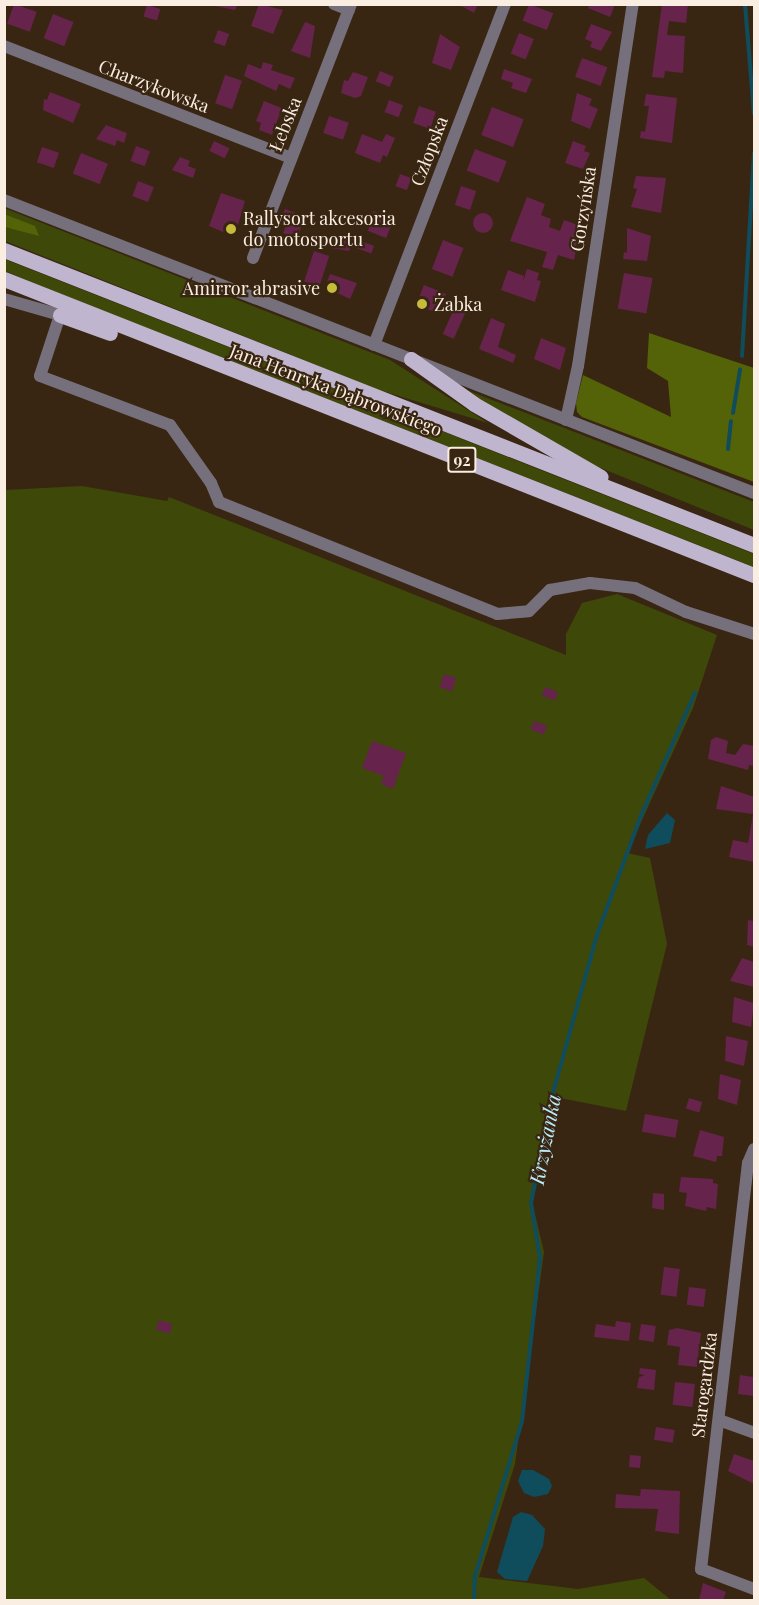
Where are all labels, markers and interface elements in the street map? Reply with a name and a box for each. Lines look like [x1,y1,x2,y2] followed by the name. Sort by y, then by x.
[96,55,212,117] street label: Charzykowska
[264,94,306,154] street label: Łebska
[406,113,452,189] street label: Człopska
[566,165,600,253] street label: Gorzyńska
[243,208,396,250] place label: Rallysort akcesoria do motosportu
[224,222,238,236] marker: Rallysort akcesoria do motosportu
[182,277,320,299] place label: Amirror abrasive
[325,281,339,295] marker: Amirror abrasive
[434,293,482,315] place label: Żabka
[415,297,429,311] marker: Żabka
[227,339,445,441] street label: Jana Henryka Dąbrowskiego
[447,447,477,473] road number: 92
[523,1092,565,1186] water label: Krzyżanka
[687,1331,721,1439] street label: Starogardzka

